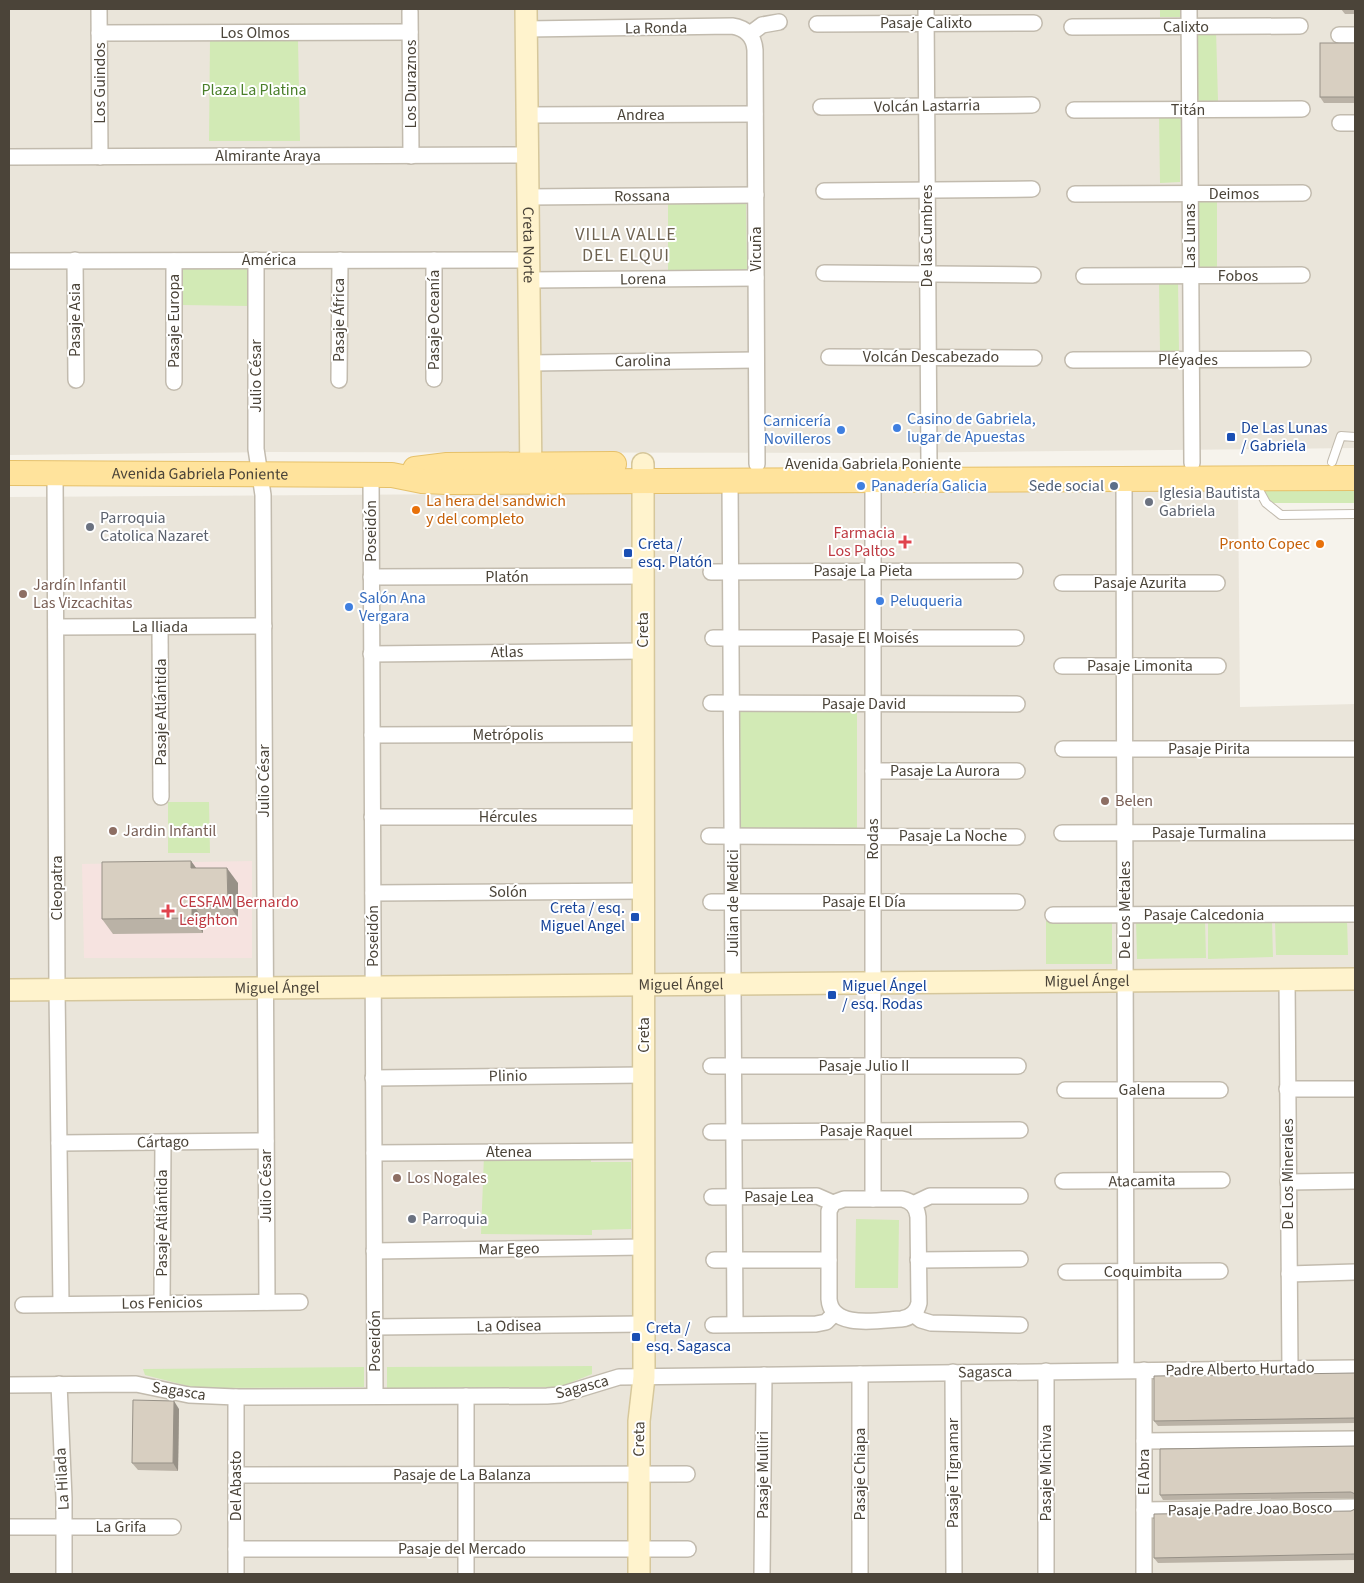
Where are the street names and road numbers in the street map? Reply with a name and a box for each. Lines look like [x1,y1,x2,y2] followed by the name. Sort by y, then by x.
[880,12,972,34] street label: Pasaje Calixto
[625,16,687,40] street label: La Ronda
[1163,16,1209,38] street label: Calixto
[220,22,290,44] street label: Los Olmos
[400,39,422,128] street label: Los Duraznos
[89,42,111,124] street label: Los Guindos
[874,94,980,118] street label: Volcán Lastarria
[1171,99,1205,121] street label: Titán
[617,104,665,126] street label: Andrea
[215,145,321,167] street label: Almirante Araya
[1209,183,1259,205] street label: Deimos
[916,184,938,287] street label: De las Cumbres
[614,185,670,207] street label: Rossana
[1179,203,1201,269] street label: Las Lunas
[517,207,540,283] street label: Creta Norte
[745,227,767,272] street label: Vicuña
[242,249,296,271] street label: América
[1218,265,1259,287] street label: Fobos
[620,268,666,290] street label: Lorena
[423,270,445,370] street label: Pasaje Oceanía
[163,274,185,368] street label: Pasaje Europa
[328,278,350,362] street label: Pasaje África
[64,283,86,357] street label: Pasaje Asia
[245,339,267,413] street label: Julio César
[863,346,999,368] street label: Volcán Descabezado
[1158,349,1218,371] street label: Pléyades
[615,350,671,372] street label: Carolina
[785,453,961,475] street label: Avenida Gabriela Poniente
[112,463,288,485] street label: Avenida Gabriela Poniente
[360,500,382,562] street label: Poseidón
[813,560,913,582] street label: Pasaje La Pieta
[485,566,529,588] street label: Platón
[1094,572,1186,594] street label: Pasaje Azurita
[632,612,654,648] street label: Creta
[132,616,188,638] street label: La Iliada
[811,627,919,649] street label: Pasaje El Moisés
[490,641,524,663] street label: Atlas
[1087,655,1193,677] street label: Pasaje Limonita
[150,658,172,766] street label: Pasaje Atlántida
[822,693,906,715] street label: Pasaje David
[472,724,544,746] street label: Metrópolis
[1168,738,1250,760] street label: Pasaje Pirita
[253,744,275,818] street label: Julio César
[890,760,1000,782] street label: Pasaje La Aurora
[479,806,538,828] street label: Hércules
[862,818,884,860] street label: Rodas
[1152,822,1266,844] street label: Pasaje Turmalina
[899,825,1007,847] street label: Pasaje La Noche
[722,849,744,957] street label: Julian de Medici
[46,856,68,920] street label: Cleopatra
[1114,861,1136,959] street label: De Los Metales
[489,881,527,903] street label: Solón
[822,891,906,913] street label: Pasaje El Día
[1144,904,1264,926] street label: Pasaje Calcedonia
[362,905,384,967] street label: Poseidón
[1044,970,1130,993] street label: Miguel Ángel
[638,973,724,996] street label: Miguel Ángel
[234,976,320,999] street label: Miguel Ángel
[633,1017,655,1053] street label: Creta
[819,1055,909,1077] street label: Pasaje Julio II
[489,1065,527,1087] street label: Plinio
[1119,1079,1165,1101] street label: Galena
[1277,1118,1299,1230] street label: De Los Minerales
[819,1120,913,1142] street label: Pasaje Raquel
[137,1131,189,1153] street label: Cártago
[486,1141,532,1163] street label: Atenea
[255,1149,277,1223] street label: Julio César
[151,1169,173,1277] street label: Pasaje Atlántida
[1108,1169,1176,1193] street label: Atacamita
[744,1186,814,1208] street label: Pasaje Lea
[478,1237,540,1261] street label: Mar Egeo
[1104,1261,1182,1283] street label: Coquimbita
[121,1291,203,1315] street label: Los Fenicios
[364,1310,386,1372] street label: Poseidón
[476,1314,542,1338] street label: La Odisea
[1165,1357,1315,1381] street label: Padre Alberto Hurtado
[958,1361,1012,1383] street label: Sagasca
[553,1369,611,1405] street label: Sagasca
[150,1376,208,1406] street label: Sagasca
[942,1417,964,1528] street label: Pasaje Tignamar
[628,1421,650,1457] street label: Creta
[1035,1424,1057,1522] street label: Pasaje Michiva
[849,1428,871,1520] street label: Pasaje Chiapa
[752,1431,774,1519] street label: Pasaje Mulliri
[49,1447,75,1511] street label: La Hilada
[1133,1449,1155,1495] street label: El Abra
[225,1451,247,1521] street label: Del Abasto
[393,1464,531,1486] street label: Pasaje de La Balanza
[1168,1497,1332,1521] street label: Pasaje Padre Joao Bosco
[96,1516,146,1538] street label: La Grifa
[398,1538,526,1560] street label: Pasaje del Mercado

